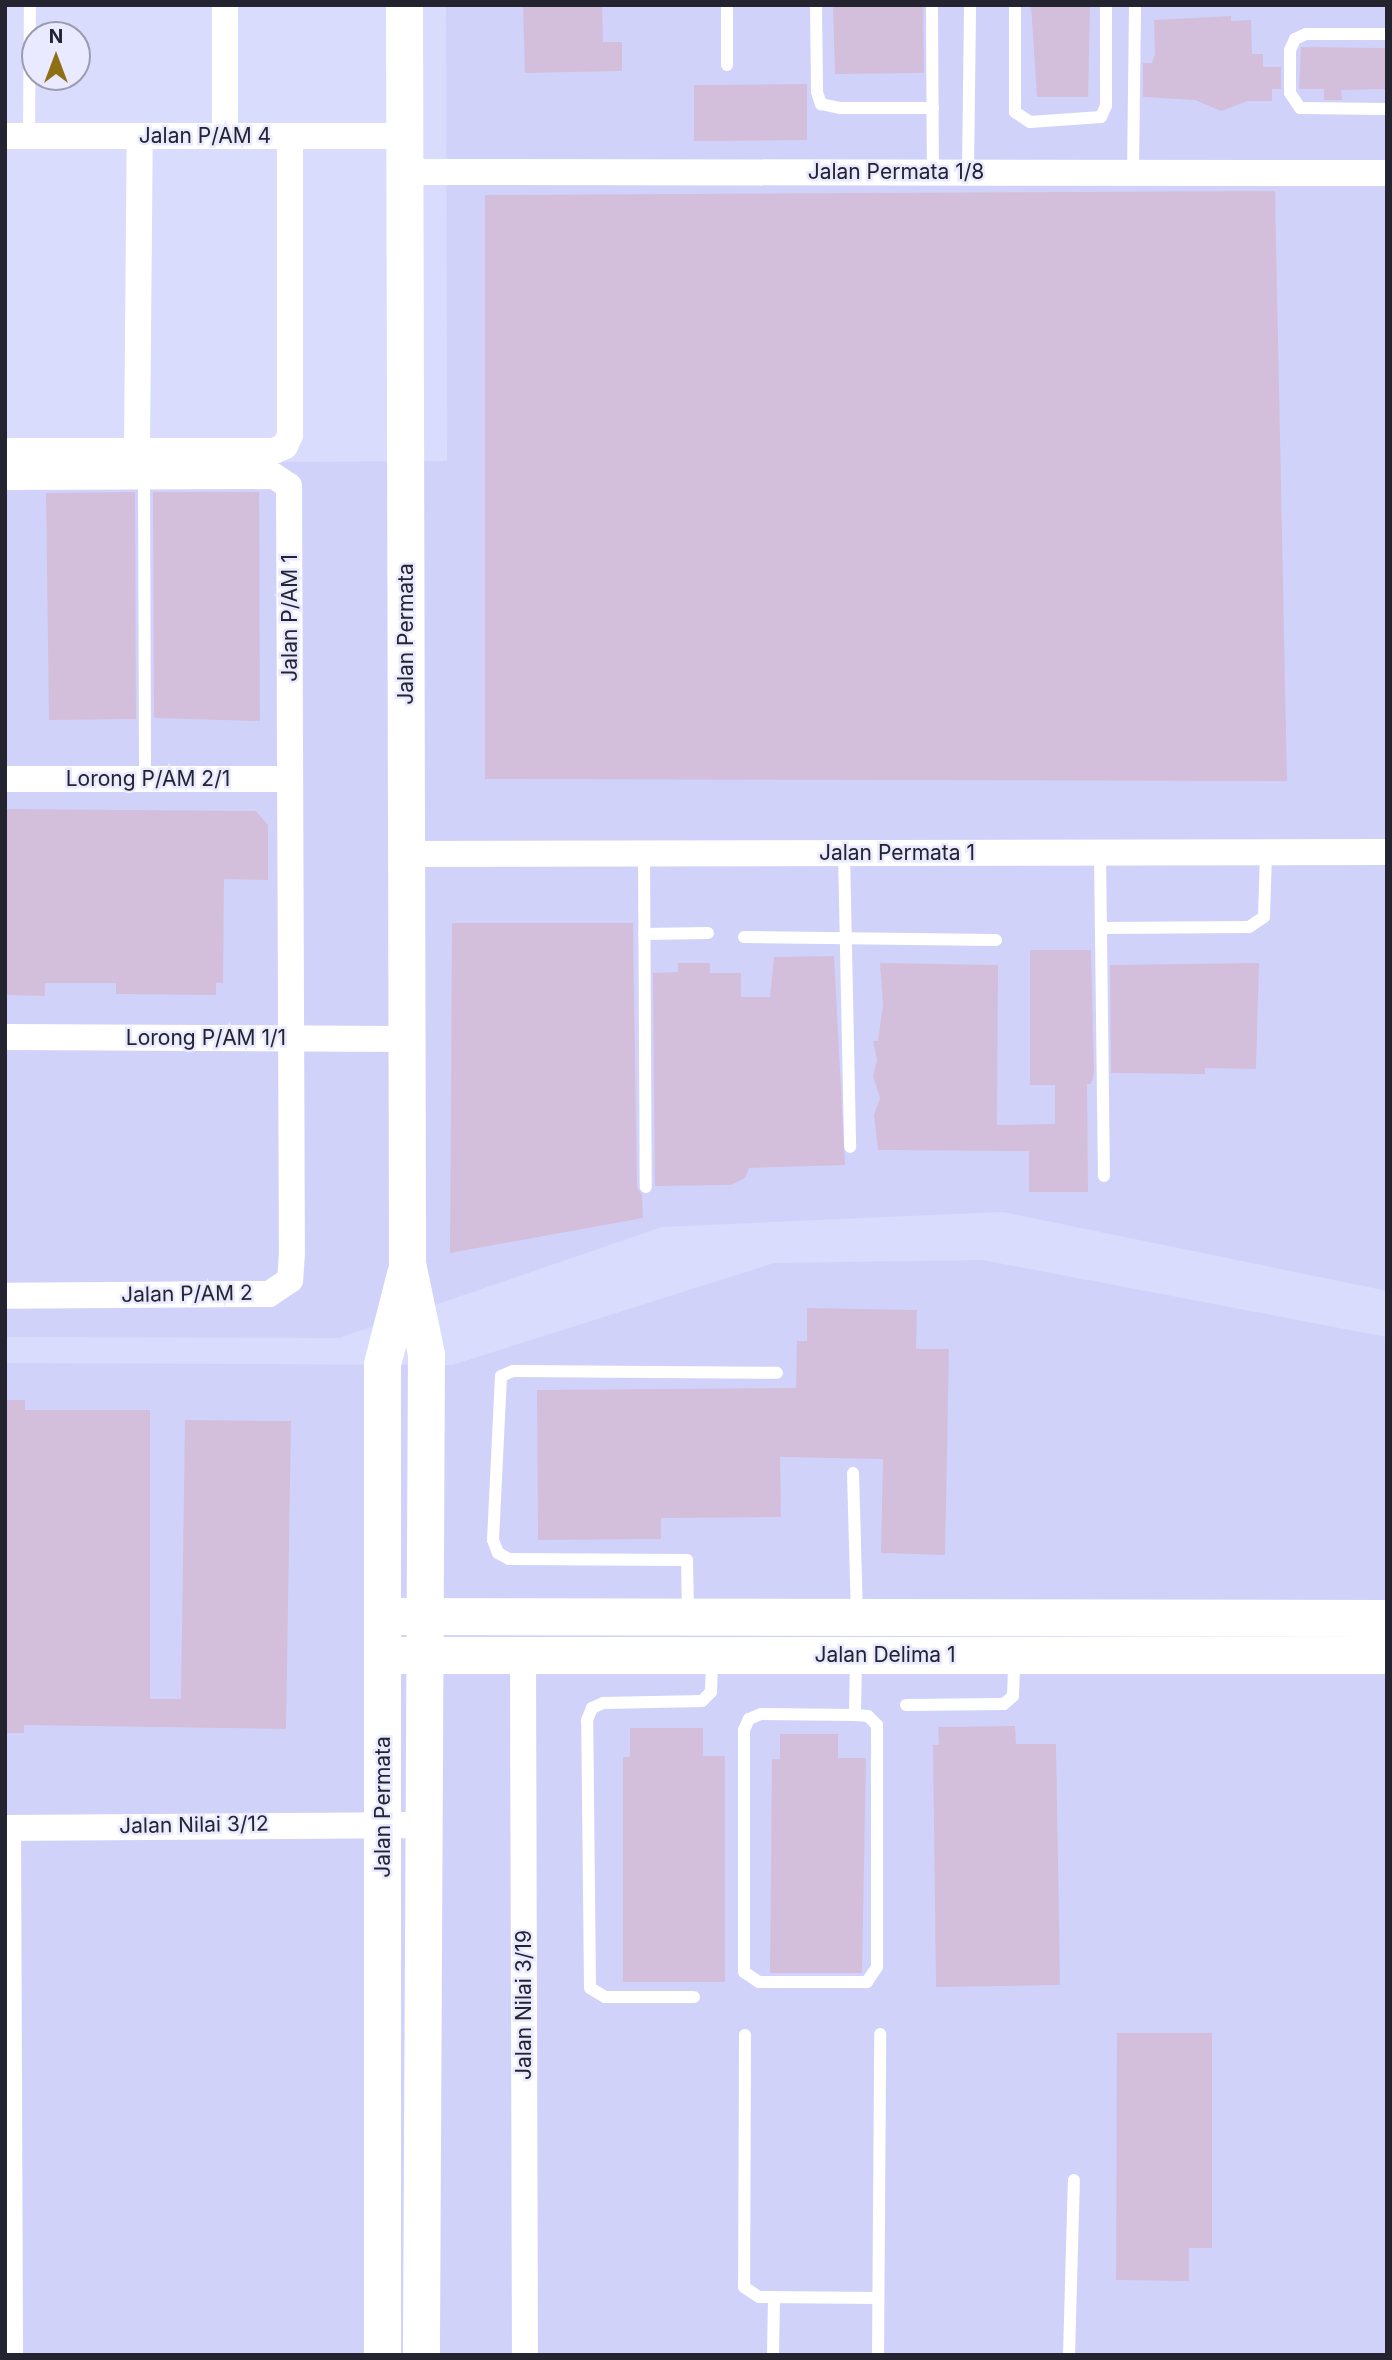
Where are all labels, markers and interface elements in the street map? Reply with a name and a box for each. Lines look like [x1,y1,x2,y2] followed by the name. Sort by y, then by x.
[21,21,91,91] north arrow
[49,25,63,48] text: N
[139,123,271,149] street label: Jalan P/AM 4
[808,159,984,185] street label: Jalan Permata 1/8
[277,554,303,682] street label: Jalan P/AM 1
[393,563,419,705] street label: Jalan Permata
[66,766,230,792] street label: Lorong P/AM 2/1
[819,840,975,866] street label: Jalan Permata 1
[126,1025,286,1051] street label: Lorong P/AM 1/1
[121,1280,253,1308] street label: Jalan P/AM 2
[814,1642,956,1668] street label: Jalan Delima 1
[370,1736,396,1878] street label: Jalan Permata
[119,1811,269,1839] street label: Jalan Nilai 3/12
[511,1930,537,2080] street label: Jalan Nilai 3/19

